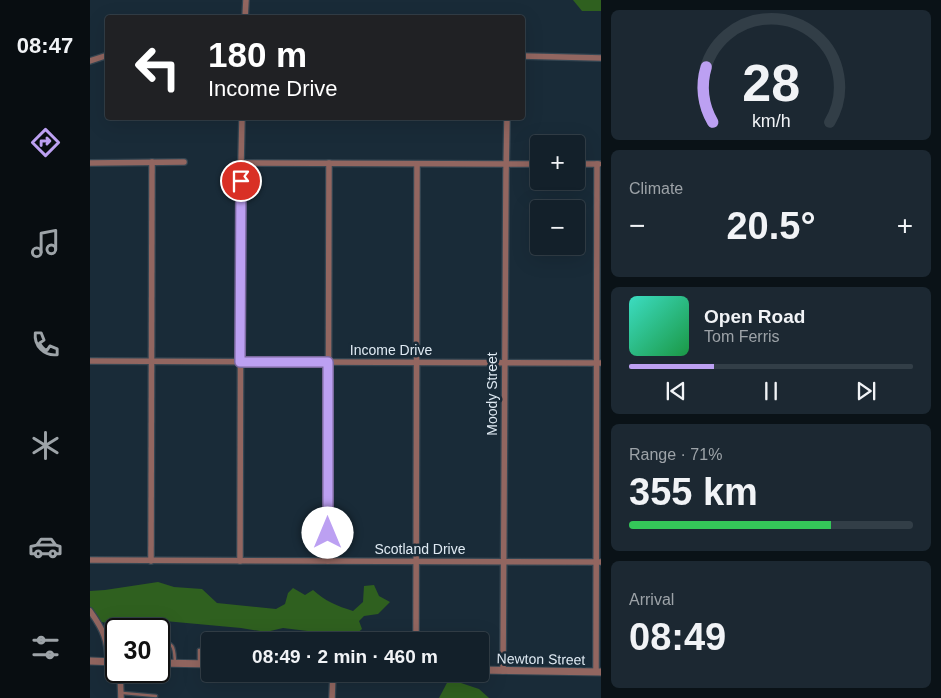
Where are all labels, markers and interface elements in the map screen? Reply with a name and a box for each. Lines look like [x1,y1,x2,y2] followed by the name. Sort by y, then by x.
[17,33,73,58] text: 08:47
[125,35,190,100] icon: left
[208,35,307,74] text: 180 m
[742,54,800,112] text: 28
[208,76,338,101] text: Income Drive
[752,111,790,131] text: km/h
[28,125,63,160] icon: directions
[530,135,585,255] map controls
[530,135,585,190] button: +
[220,160,262,202] pin
[227,167,255,195] icon: arrive
[629,180,683,197] text: Climate
[530,200,585,255] button: −
[726,205,816,247] text: 20.5°
[629,210,645,241] text: −
[897,210,913,241] text: +
[28,226,63,261] icon: music
[704,306,805,327] text: Open Road
[28,327,63,362] icon: phone
[704,328,780,345] text: Tom Ferris
[350,342,432,358] street label: Income Drive
[484,352,500,436] street label: Moody Street
[662,377,690,405] icon: previous
[757,377,785,405] icon: pause
[852,377,880,405] icon: next
[28,428,63,463] icon: climate
[629,446,722,463] text: Range · 71%
[629,471,758,513] text: 355 km
[301,506,353,558] position arrow
[28,529,63,564] icon: car
[374,541,466,557] street label: Scotland Drive
[629,591,674,608] text: Arrival
[629,616,726,658] text: 08:49
[105,618,170,683] speed limit sign: 30
[28,630,63,665] icon: filters
[252,646,438,667] text: 08:49 · 2 min · 460 m
[497,650,586,668] street label: Newton Street

